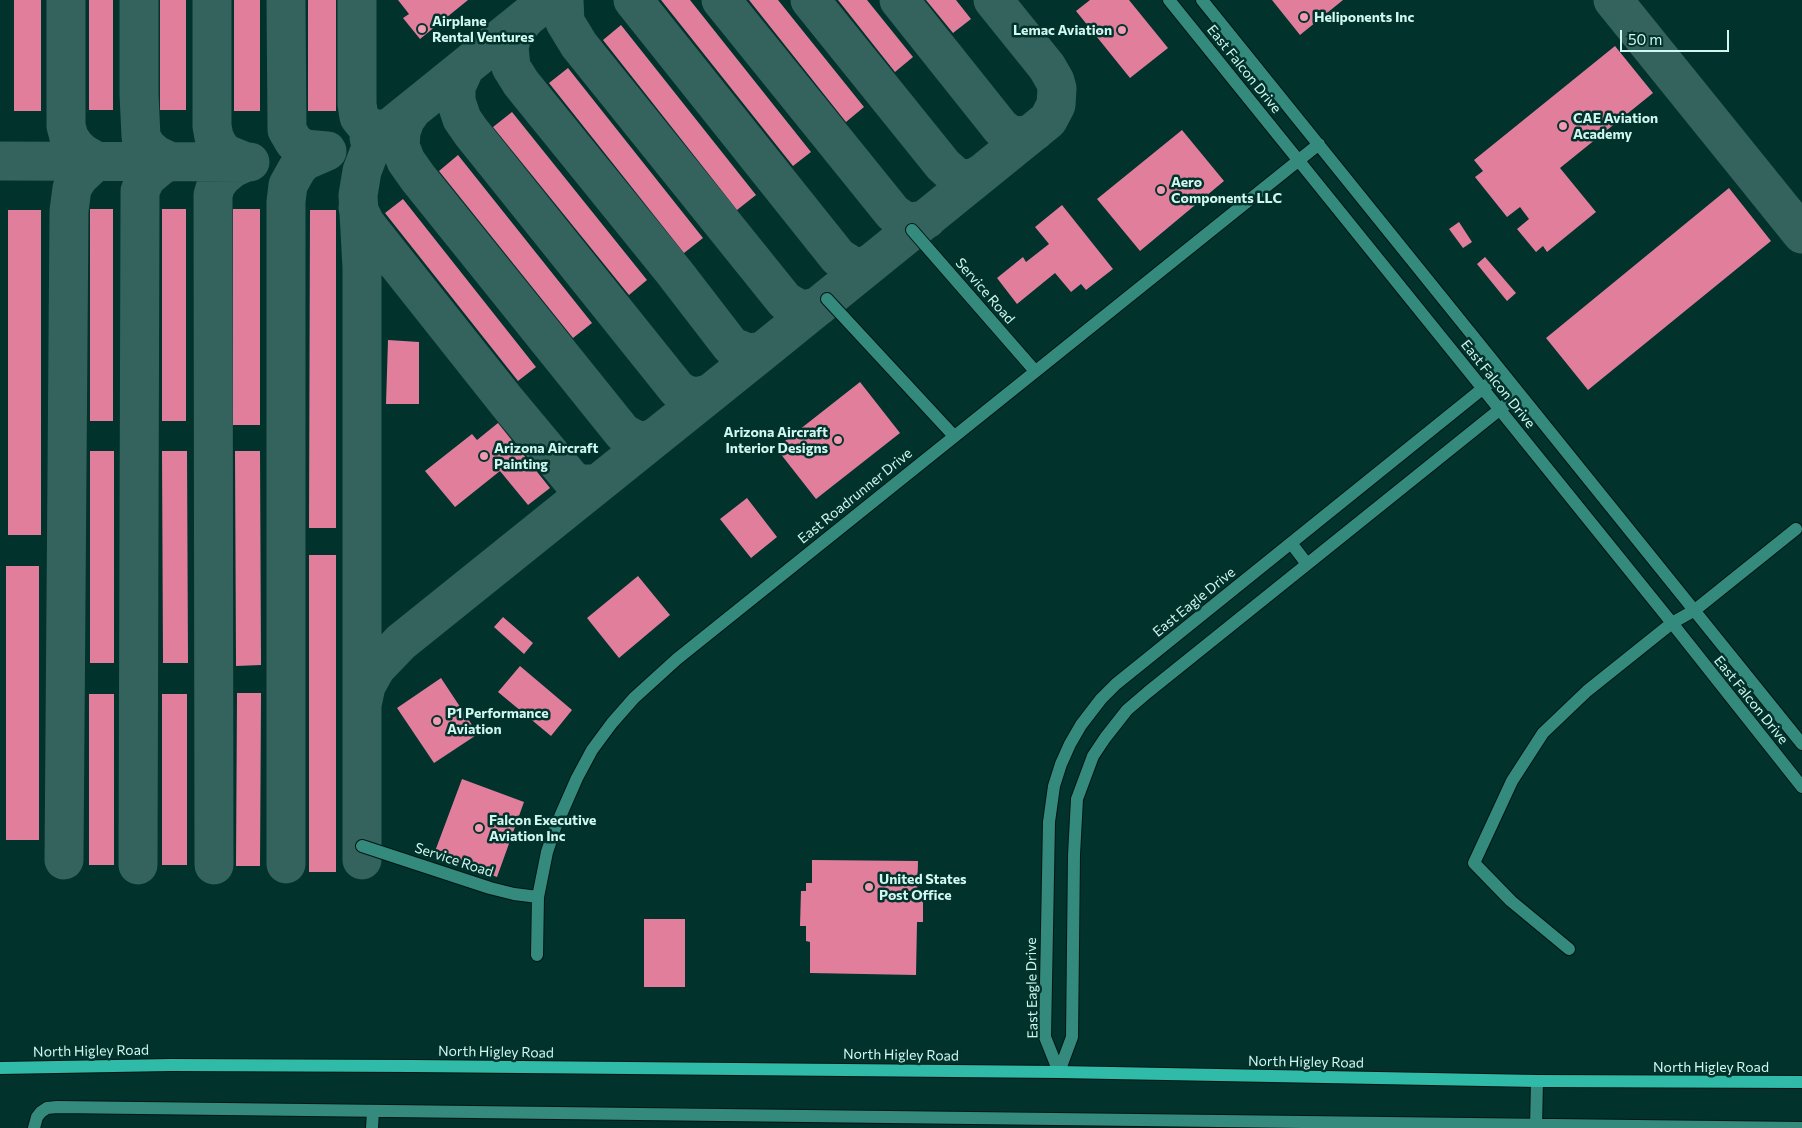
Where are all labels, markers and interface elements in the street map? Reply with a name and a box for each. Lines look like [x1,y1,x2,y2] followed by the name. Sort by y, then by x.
[1314,9,1414,25] place label: Heliponents Inc
[1298,11,1310,23] marker: Heliponents Inc
[432,13,534,46] place label: Airplane Rental Ventures
[1622,20,1731,52] scale bar
[1203,21,1285,117] street label: East Falcon Drive
[1013,22,1112,38] place label: Lemac Aviation
[416,23,428,35] marker: Airplane Rental Ventures
[1116,24,1128,36] marker: Lemac Aviation
[1628,30,1662,48] text: 50 m
[1573,110,1658,142] place label: CAE Aviation Academy
[1557,120,1569,132] marker: CAE Aviation Academy
[1171,174,1282,206] place label: Aero Components LLC
[1155,184,1167,196] marker: Aero Components LLC
[952,255,1018,327] street label: Service Road
[1457,336,1539,432] street label: East Falcon Drive
[724,424,828,457] place label: Arizona Aircraft Interior Designs
[832,434,844,446] marker: Arizona Aircraft Interior Designs
[494,440,598,472] place label: Arizona Aircraft Painting
[795,445,915,547] street label: East Roadrunner Drive
[478,450,490,462] marker: Arizona Aircraft Painting
[1149,564,1239,640] street label: East Eagle Drive
[1710,652,1792,748] street label: East Falcon Drive
[447,705,549,738] place label: P1 Performance Aviation
[431,715,443,727] marker: P1 Performance Aviation
[489,812,596,844] place label: Falcon Executive Aviation Inc
[473,822,485,834] marker: Falcon Executive Aviation Inc
[413,839,495,881] street label: Service Road
[879,871,967,904] place label: United States Post Office
[863,881,875,893] marker: United States Post Office
[1023,937,1041,1039] street label: East Eagle Drive
[33,1042,149,1060] street label: North Higley Road
[438,1043,554,1061] street label: North Higley Road
[843,1046,959,1064] street label: North Higley Road
[1248,1053,1364,1071] street label: North Higley Road
[1653,1059,1769,1075] street label: North Higley Road

